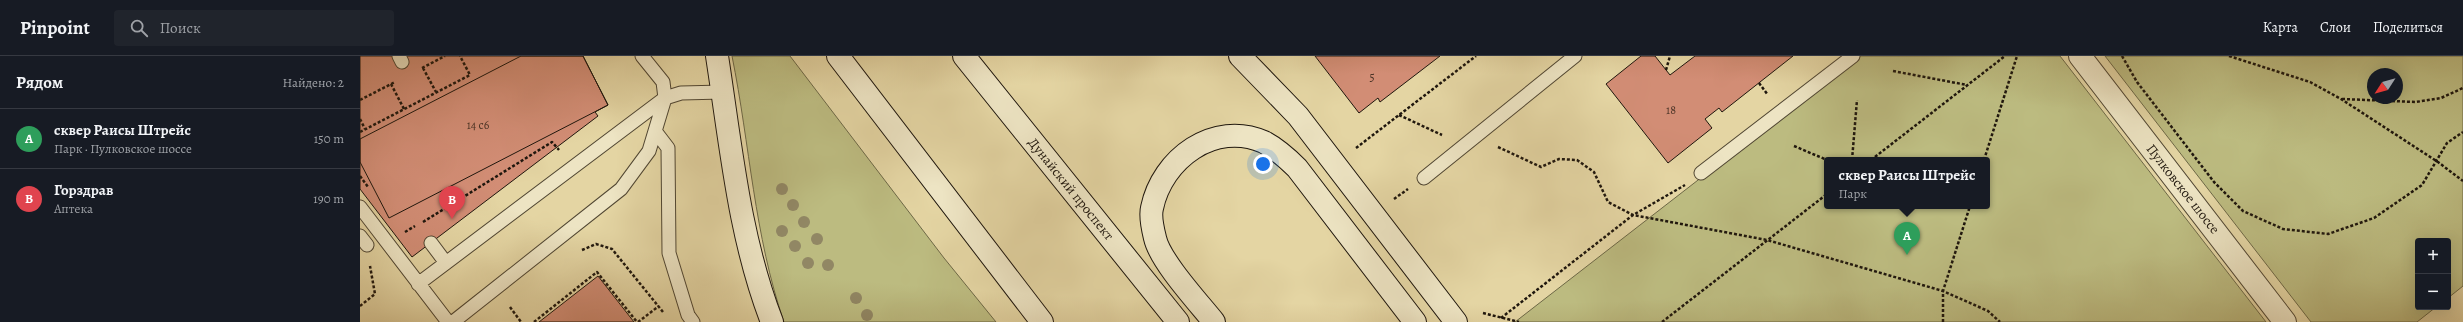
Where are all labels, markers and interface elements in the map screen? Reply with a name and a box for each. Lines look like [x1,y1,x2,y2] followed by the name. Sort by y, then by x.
[114,10,394,46] search box
[20,15,90,41] text: Pinpoint
[128,17,150,39] icon: search
[160,18,201,38] text: Поиск
[2263,18,2298,37] text: Карта
[2320,18,2351,37] text: Слои
[2373,18,2443,37] text: Поделиться
[2367,68,2403,104] north arrow
[1369,69,1375,85] house number: 5
[16,71,63,94] text: Рядом
[283,74,344,91] text: Найдено: 2
[1666,102,1676,118] house number: 18
[467,117,490,133] house number: 14 с6
[54,120,191,140] text: сквер Раисы Штрейс
[25,130,33,147] text: A
[314,130,344,147] text: 150 m
[1024,134,1118,244] street label: Дунайский проспект
[54,140,192,157] text: Парк · Пулковское шоссе
[2142,140,2224,238] street label: Пулковское шоссе
[1253,154,1273,174] your location
[1824,157,1990,209] popup
[1839,165,1975,185] text: сквер Раисы Штрейс
[54,180,113,200] text: Горздрав
[1839,185,1867,202] text: Парк
[439,186,465,219] pin: B
[25,190,33,207] text: B
[313,190,344,207] text: 190 m
[54,200,93,217] text: Аптека
[1894,222,1920,255] pin: A
[2415,238,2451,310] map controls
[2415,238,2451,274] button: +
[2415,274,2451,310] button: −

